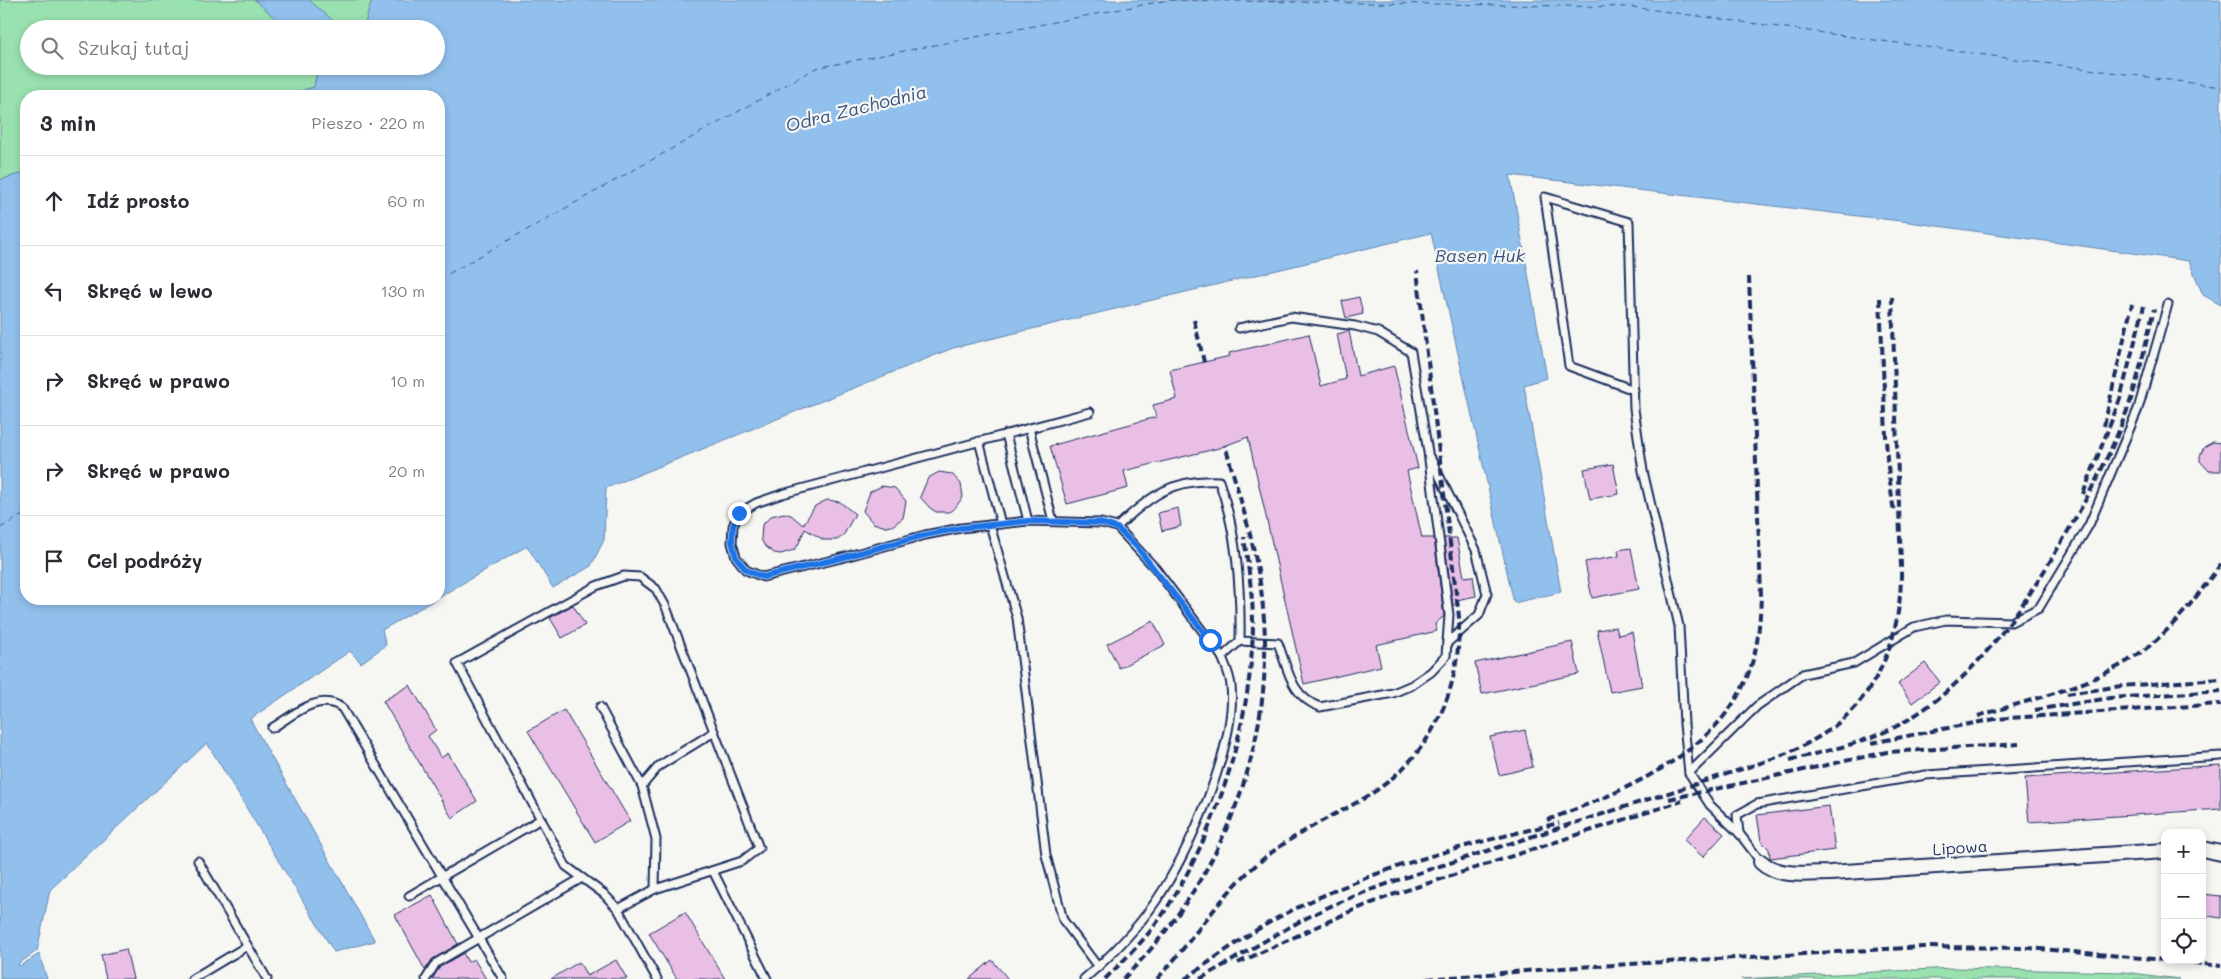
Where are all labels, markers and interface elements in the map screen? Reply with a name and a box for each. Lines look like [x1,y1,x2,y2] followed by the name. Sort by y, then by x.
[20,20,445,75] search box
[38,34,66,62] icon: search
[78,35,189,60] text: Szukaj tutaj
[783,79,929,137] water label: Odra Zachodnia
[40,109,96,136] text: 3 min
[311,112,425,133] text: Pieszo · 220 m
[40,187,68,215] icon: ahead
[87,188,189,213] text: Idź prosto
[388,190,425,211] text: 60 m
[1435,243,1526,267] water label: Basen Huk
[40,277,68,305] icon: left
[87,278,213,303] text: Skręć w lewo
[381,280,425,301] text: 130 m
[40,367,68,395] icon: right
[87,368,230,393] text: Skręć w prawo
[390,370,425,391] text: 10 m
[40,457,68,485] icon: right
[87,458,230,483] text: Skręć w prawo
[388,460,425,481] text: 20 m
[728,502,751,525] route end
[40,547,68,575] icon: arrive
[87,548,202,573] text: Cel podróży
[1199,629,1222,652] route start
[2161,829,2206,964] map controls
[2161,829,2206,874] button: +
[1932,835,1988,859] street label: Lipowa
[2161,874,2206,919] button: −
[2161,919,2206,964] button: locate

